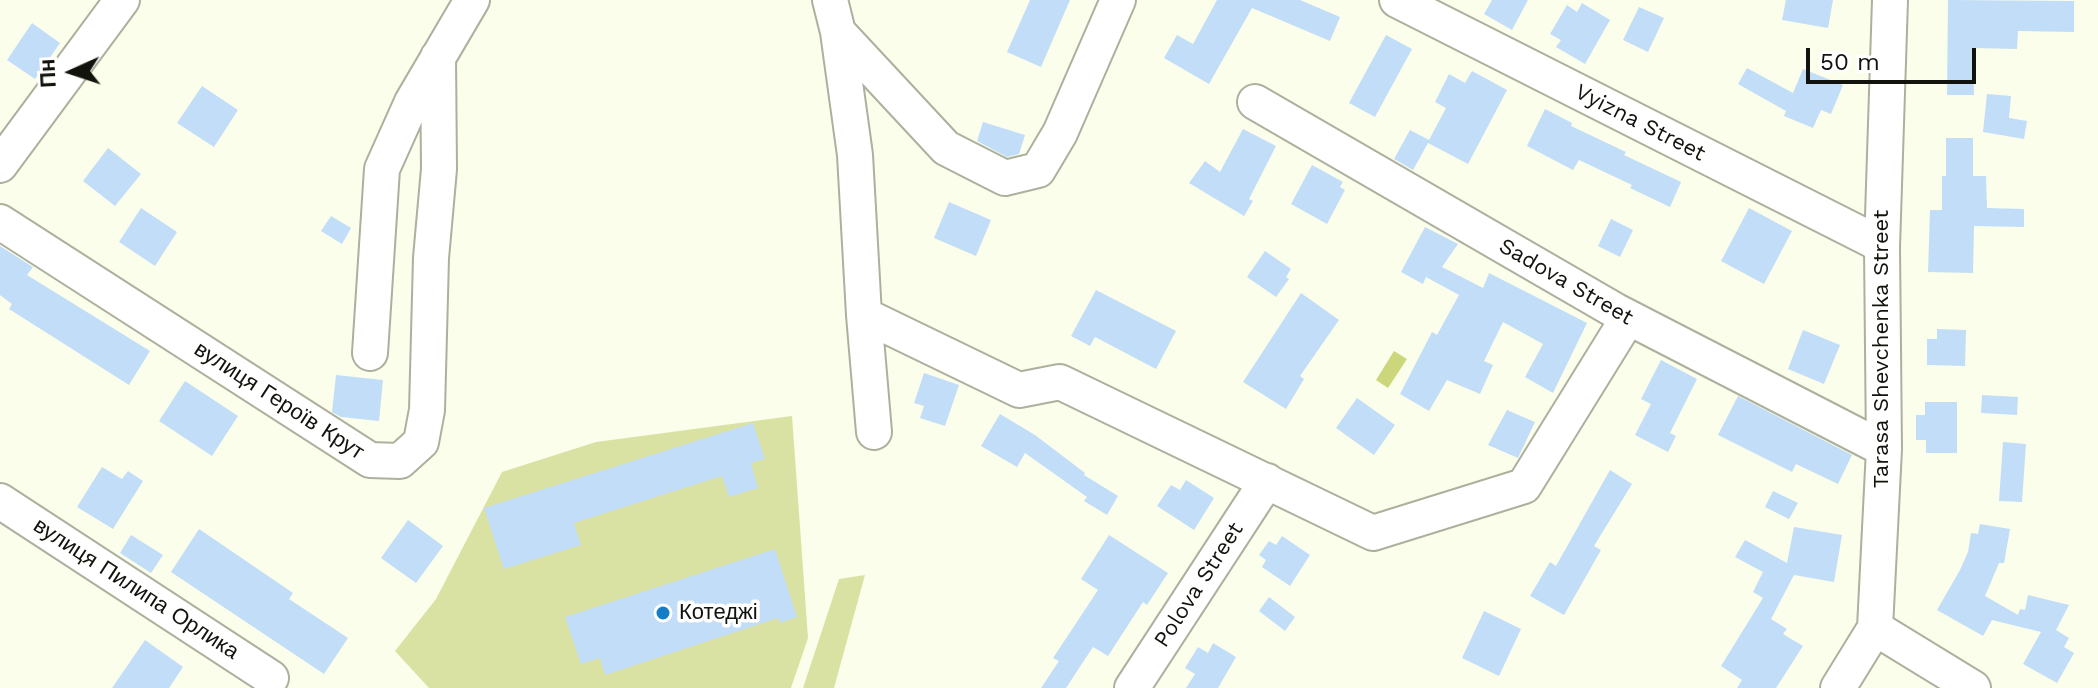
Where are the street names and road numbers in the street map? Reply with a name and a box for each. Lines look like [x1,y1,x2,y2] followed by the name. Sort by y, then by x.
[1570,79,1710,167] street label: Vyizna Street
[1869,210,1895,488] street label: Tarasa Shevchenka Street
[1494,233,1638,331] street label: Sadova Street
[189,336,369,466] street label: вулиця Героїв Крут
[28,513,244,665] street label: вулиця Пилипа Орлика
[1149,518,1249,652] street label: Polova Street

